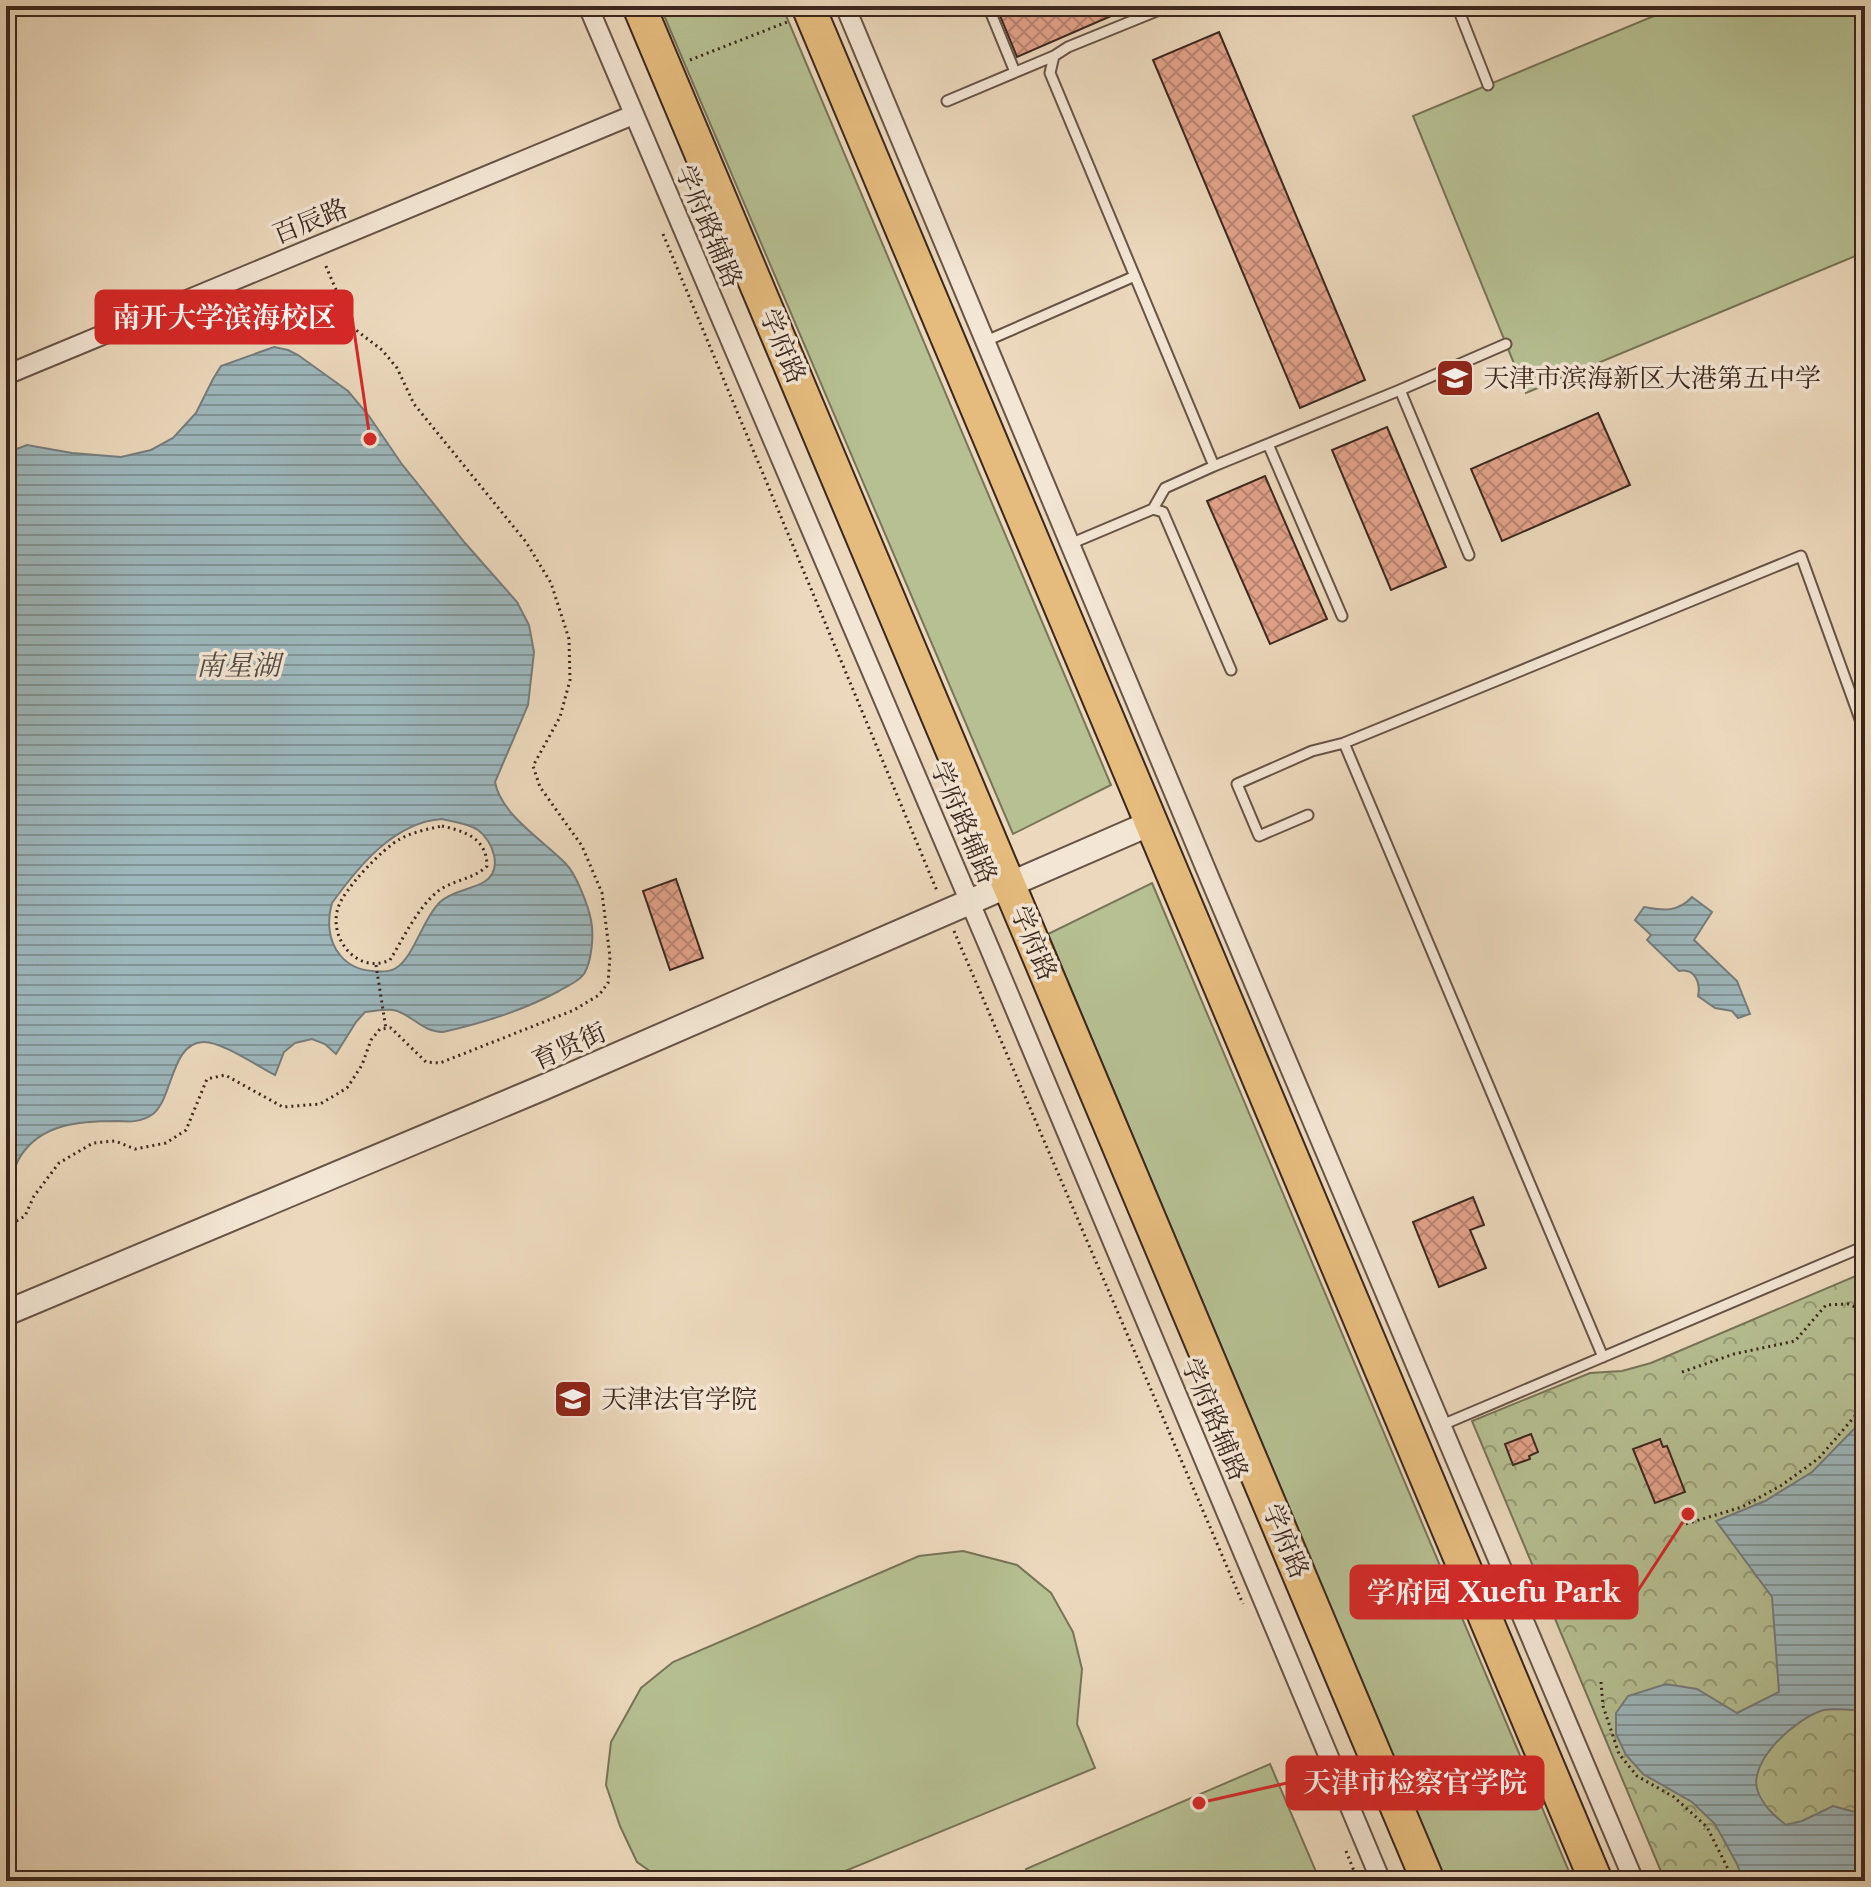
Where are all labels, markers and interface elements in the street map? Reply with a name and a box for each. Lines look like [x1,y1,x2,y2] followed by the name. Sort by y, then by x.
[669,160,749,292] street label: 学府路辅路
[268,192,352,250] street label: 百辰路
[96,291,352,343] callout: 南开大学滨海校区
[112,300,336,334] text: 南开大学滨海校区
[753,304,813,388] street label: 学府路
[1434,357,1476,399] school or university icon: 天津市滨海新区大港第五中学
[1483,362,1821,394] place label: 天津市滨海新区大港第五中学
[196,648,285,682] water label: 南星湖
[924,756,1004,888] street label: 学府路辅路
[1004,901,1064,985] street label: 学府路
[527,1016,611,1076] street label: 育贤街
[1175,1353,1255,1485] street label: 学府路辅路
[552,1378,594,1420] school or university icon: 天津法官学院
[601,1383,757,1415] place label: 天津法官学院
[1256,1499,1316,1583] street label: 学府路
[1351,1566,1637,1618] callout: 学府园 Xuefu Park
[1367,1575,1621,1609] text: 学府园 Xuefu Park
[1287,1757,1543,1809] callout: 天津市检察官学院
[1303,1765,1527,1799] text: 天津市检察官学院

